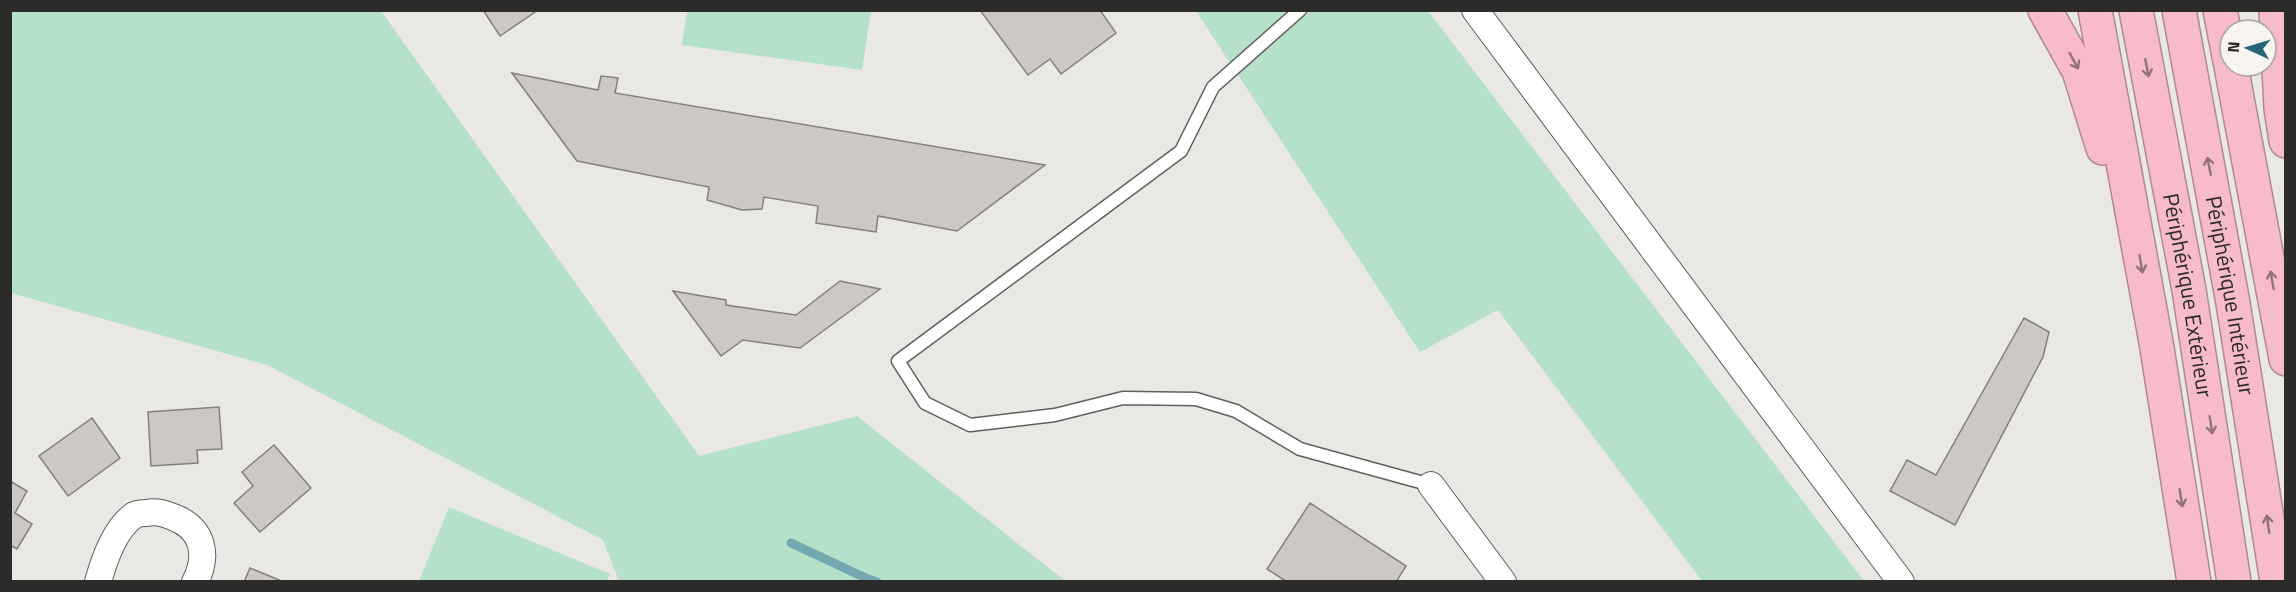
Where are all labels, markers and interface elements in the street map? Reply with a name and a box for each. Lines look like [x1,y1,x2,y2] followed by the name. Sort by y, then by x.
[2218,18,2278,78] north arrow
[2221,41,2245,53] text: N
[2068,53,2080,70] one-way arrow
[2142,58,2153,77] one-way arrow
[2203,156,2214,176] one-way arrow
[2154,190,2222,400] street label: Périphérique Extérieur
[2197,193,2264,398] street label: Périphérique Intérieur
[2136,254,2147,274] one-way arrow
[2266,271,2277,291] one-way arrow
[2205,415,2216,435] one-way arrow
[2176,488,2187,507] one-way arrow
[2263,514,2274,534] one-way arrow

